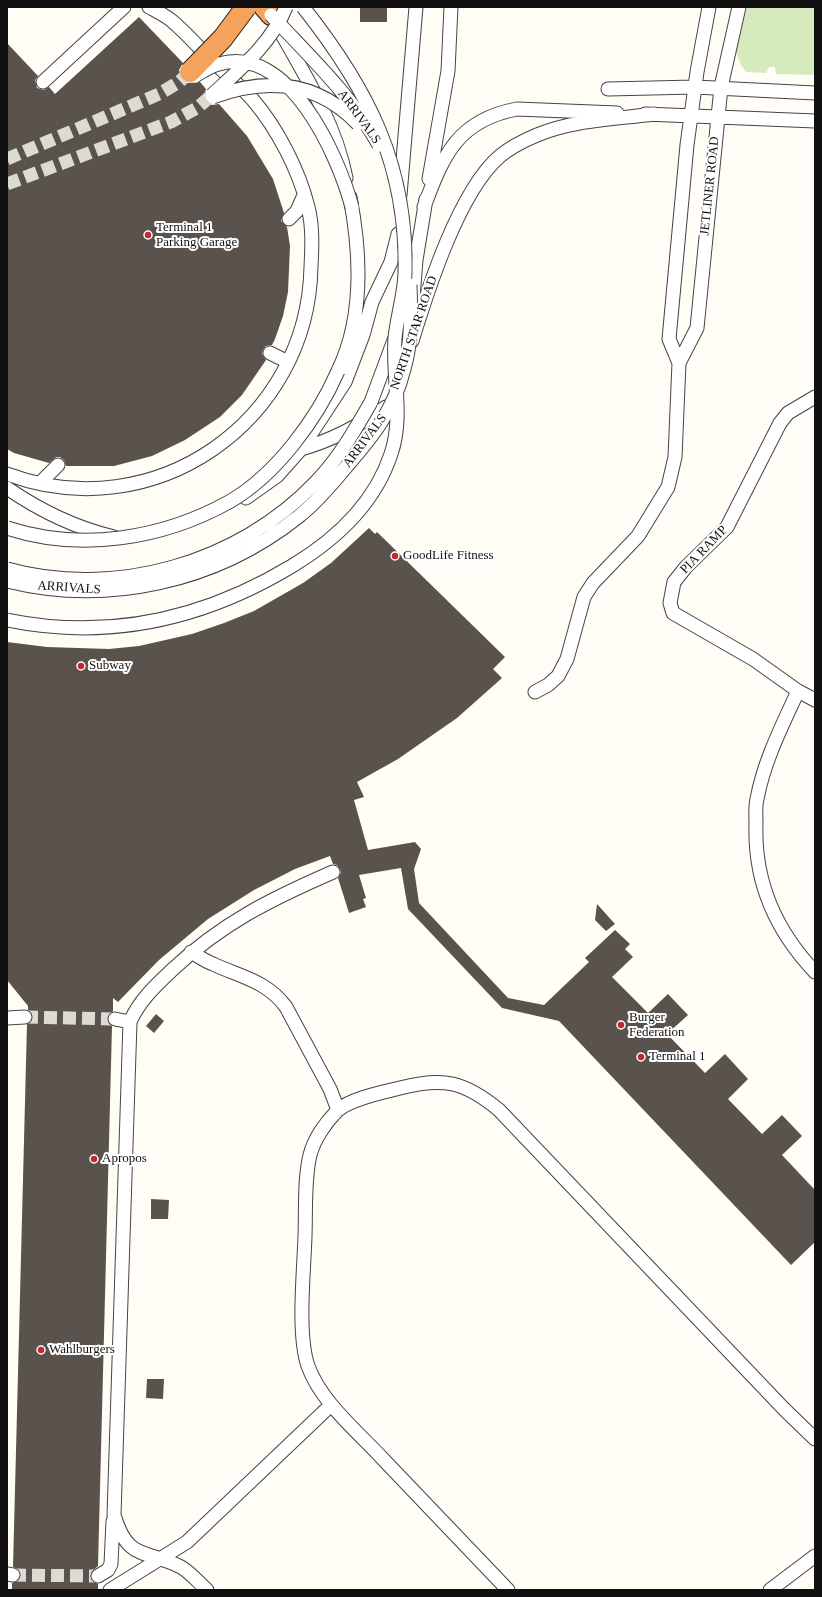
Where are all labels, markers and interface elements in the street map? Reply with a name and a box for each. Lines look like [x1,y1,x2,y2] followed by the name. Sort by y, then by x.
[334,87,384,147] street label: ARRIVALS
[697,136,723,236] street label: JETLINER ROAD
[156,220,237,251] place label: Terminal 1 Parking Garage
[143,230,153,240] marker: Terminal 1 Parking Garage
[387,274,441,392] street label: NORTH STAR ROAD
[340,411,390,471] street label: ARRIVALS
[677,523,731,577] street label: PIA RAMP
[403,548,494,564] place label: GoodLife Fitness
[390,551,400,561] marker: GoodLife Fitness
[37,578,101,598] street label: ARRIVALS
[89,658,131,674] place label: Subway
[76,661,86,671] marker: Subway
[629,1010,685,1041] place label: Burger Federation
[616,1020,626,1030] marker: Burger Federation
[649,1049,705,1065] place label: Terminal 1
[636,1052,646,1062] marker: Terminal 1
[102,1151,147,1167] place label: Apropos
[89,1154,99,1164] marker: Apropos
[49,1342,115,1358] place label: Wahlburgers
[36,1345,46,1355] marker: Wahlburgers

